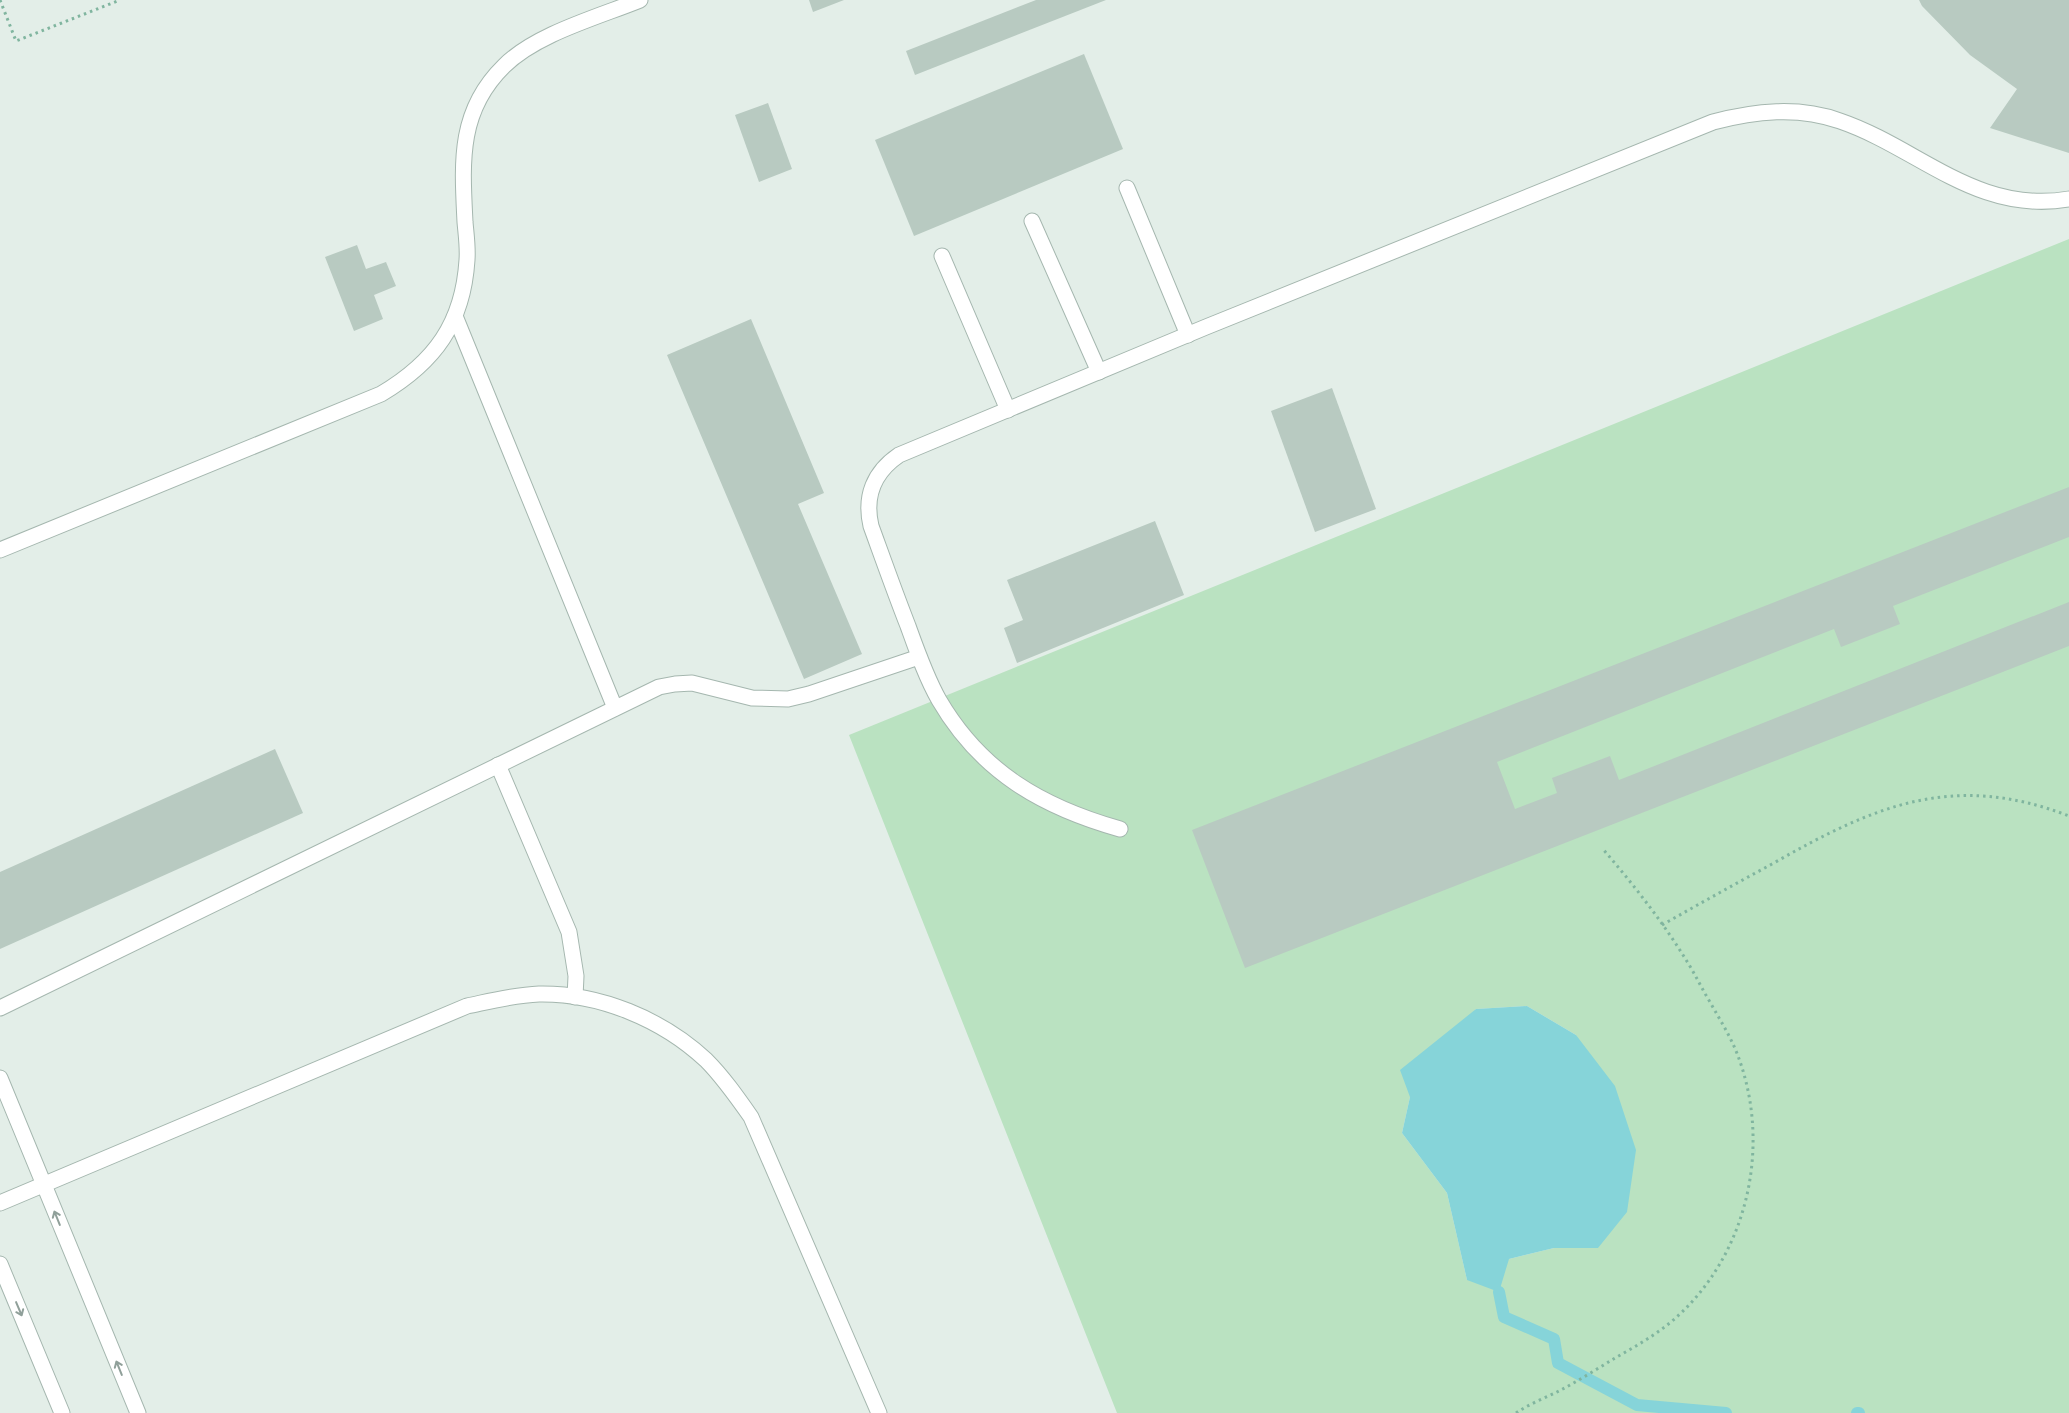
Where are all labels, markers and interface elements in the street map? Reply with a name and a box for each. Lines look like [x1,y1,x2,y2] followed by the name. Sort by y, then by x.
[52,1211,62,1226] one-way arrow
[15,1301,24,1316] one-way arrow
[114,1361,123,1376] one-way arrow

